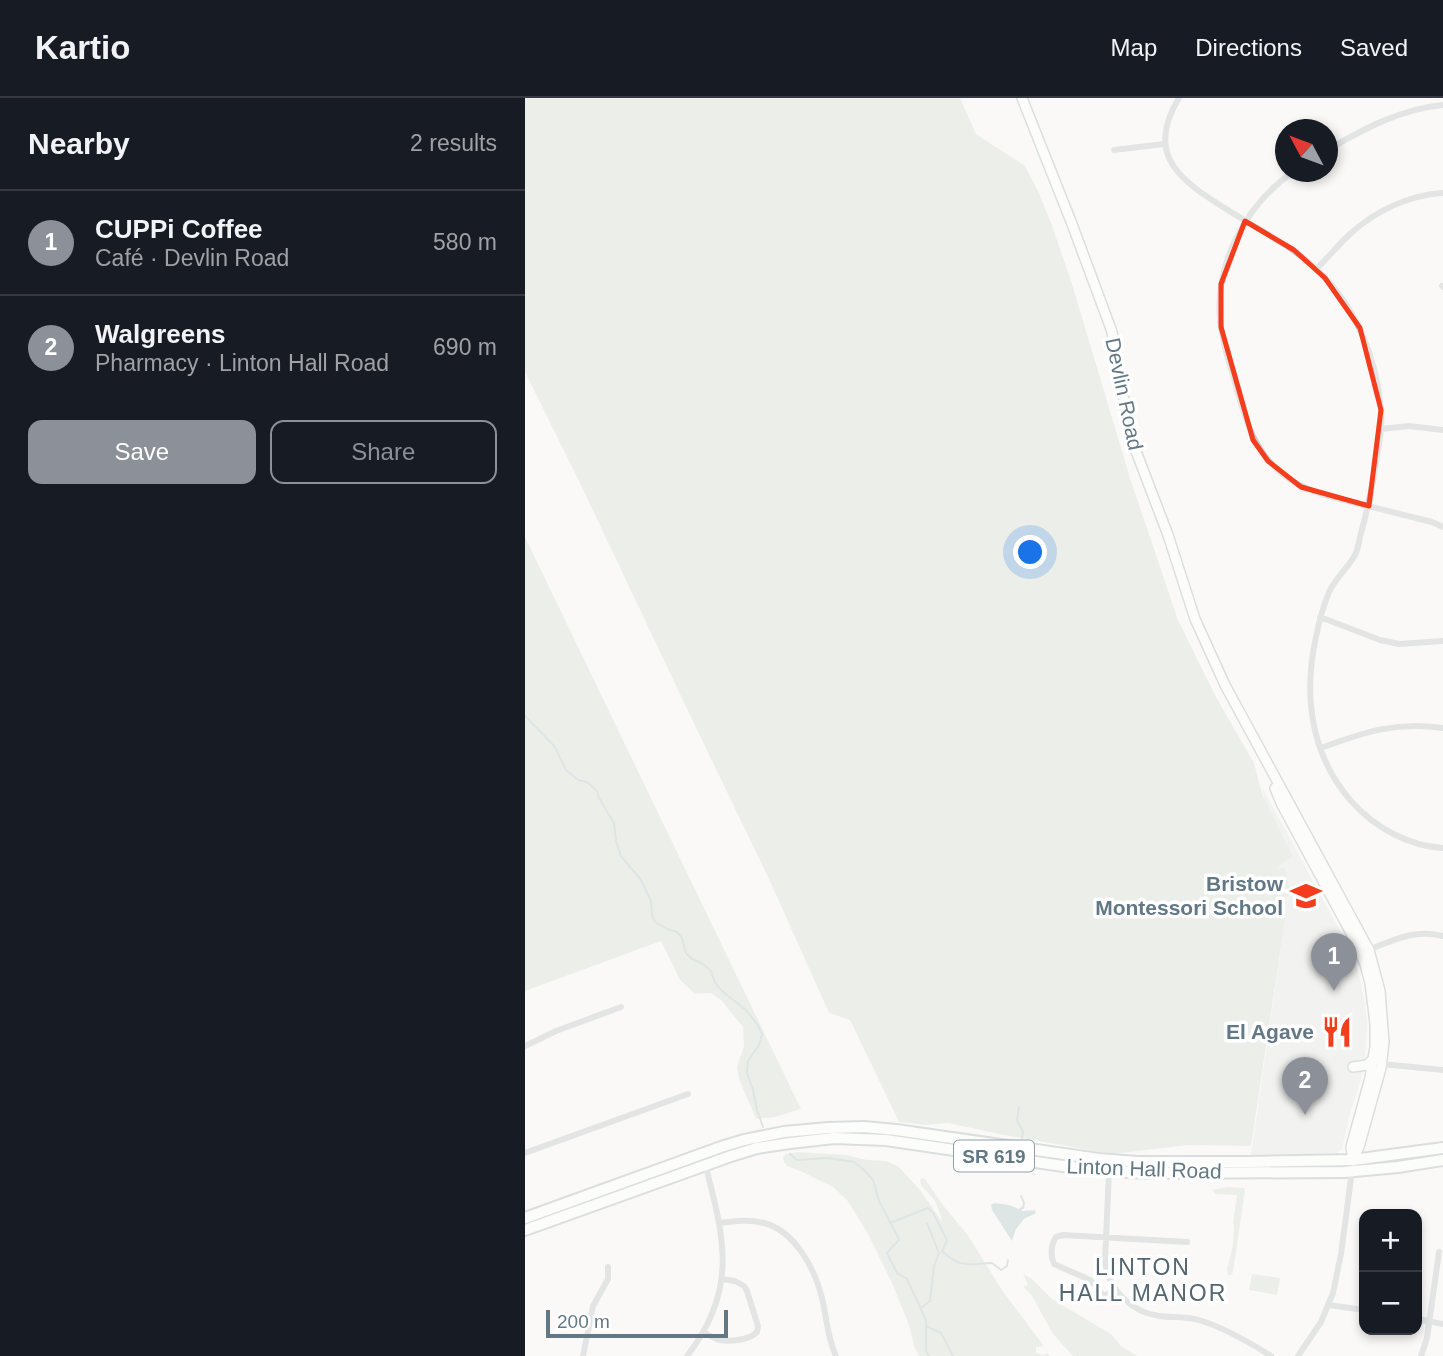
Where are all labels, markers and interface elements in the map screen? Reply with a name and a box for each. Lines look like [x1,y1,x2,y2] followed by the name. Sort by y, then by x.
[35,29,130,66] text: Kartio
[1111,34,1157,61] text: Map
[1195,34,1302,61] text: Directions
[1340,34,1408,61] text: Saved
[1275,119,1338,182] north arrow
[28,127,130,160] text: Nearby
[410,130,497,156] text: 2 results
[95,214,263,244] text: CUPPi Coffee
[45,229,57,255] text: 1
[433,229,497,255] text: 580 m
[95,245,289,271] text: Café · Devlin Road
[95,319,226,349] text: Walgreens
[45,334,57,360] text: 2
[433,334,497,360] text: 690 m
[1101,336,1148,452] street label: Devlin Road
[95,350,389,376] text: Pharmacy · Linton Hall Road
[28,420,256,484] button: Save
[270,420,497,484] button: Share
[1013,535,1047,569] your location
[1095,872,1284,919] place label: Bristow Montessori School
[1289,879,1323,913] school or university icon: Bristow Montessori School
[1311,933,1357,991] pin: 1
[1320,1015,1354,1049] restaurant icon: El Agave
[1226,1020,1314,1043] place label: El Agave
[1282,1057,1328,1115] pin: 2
[954,1140,1034,1172] road number: SR 619
[1066,1154,1222,1183] street label: Linton Hall Road
[1359,1209,1422,1335] map controls
[1359,1209,1422,1272] button: +
[1059,1254,1227,1306] district label: LINTON HALL MANOR
[1359,1272,1422,1335] button: −
[546,1307,728,1339] scale bar
[557,1311,610,1332] text: 200 m

